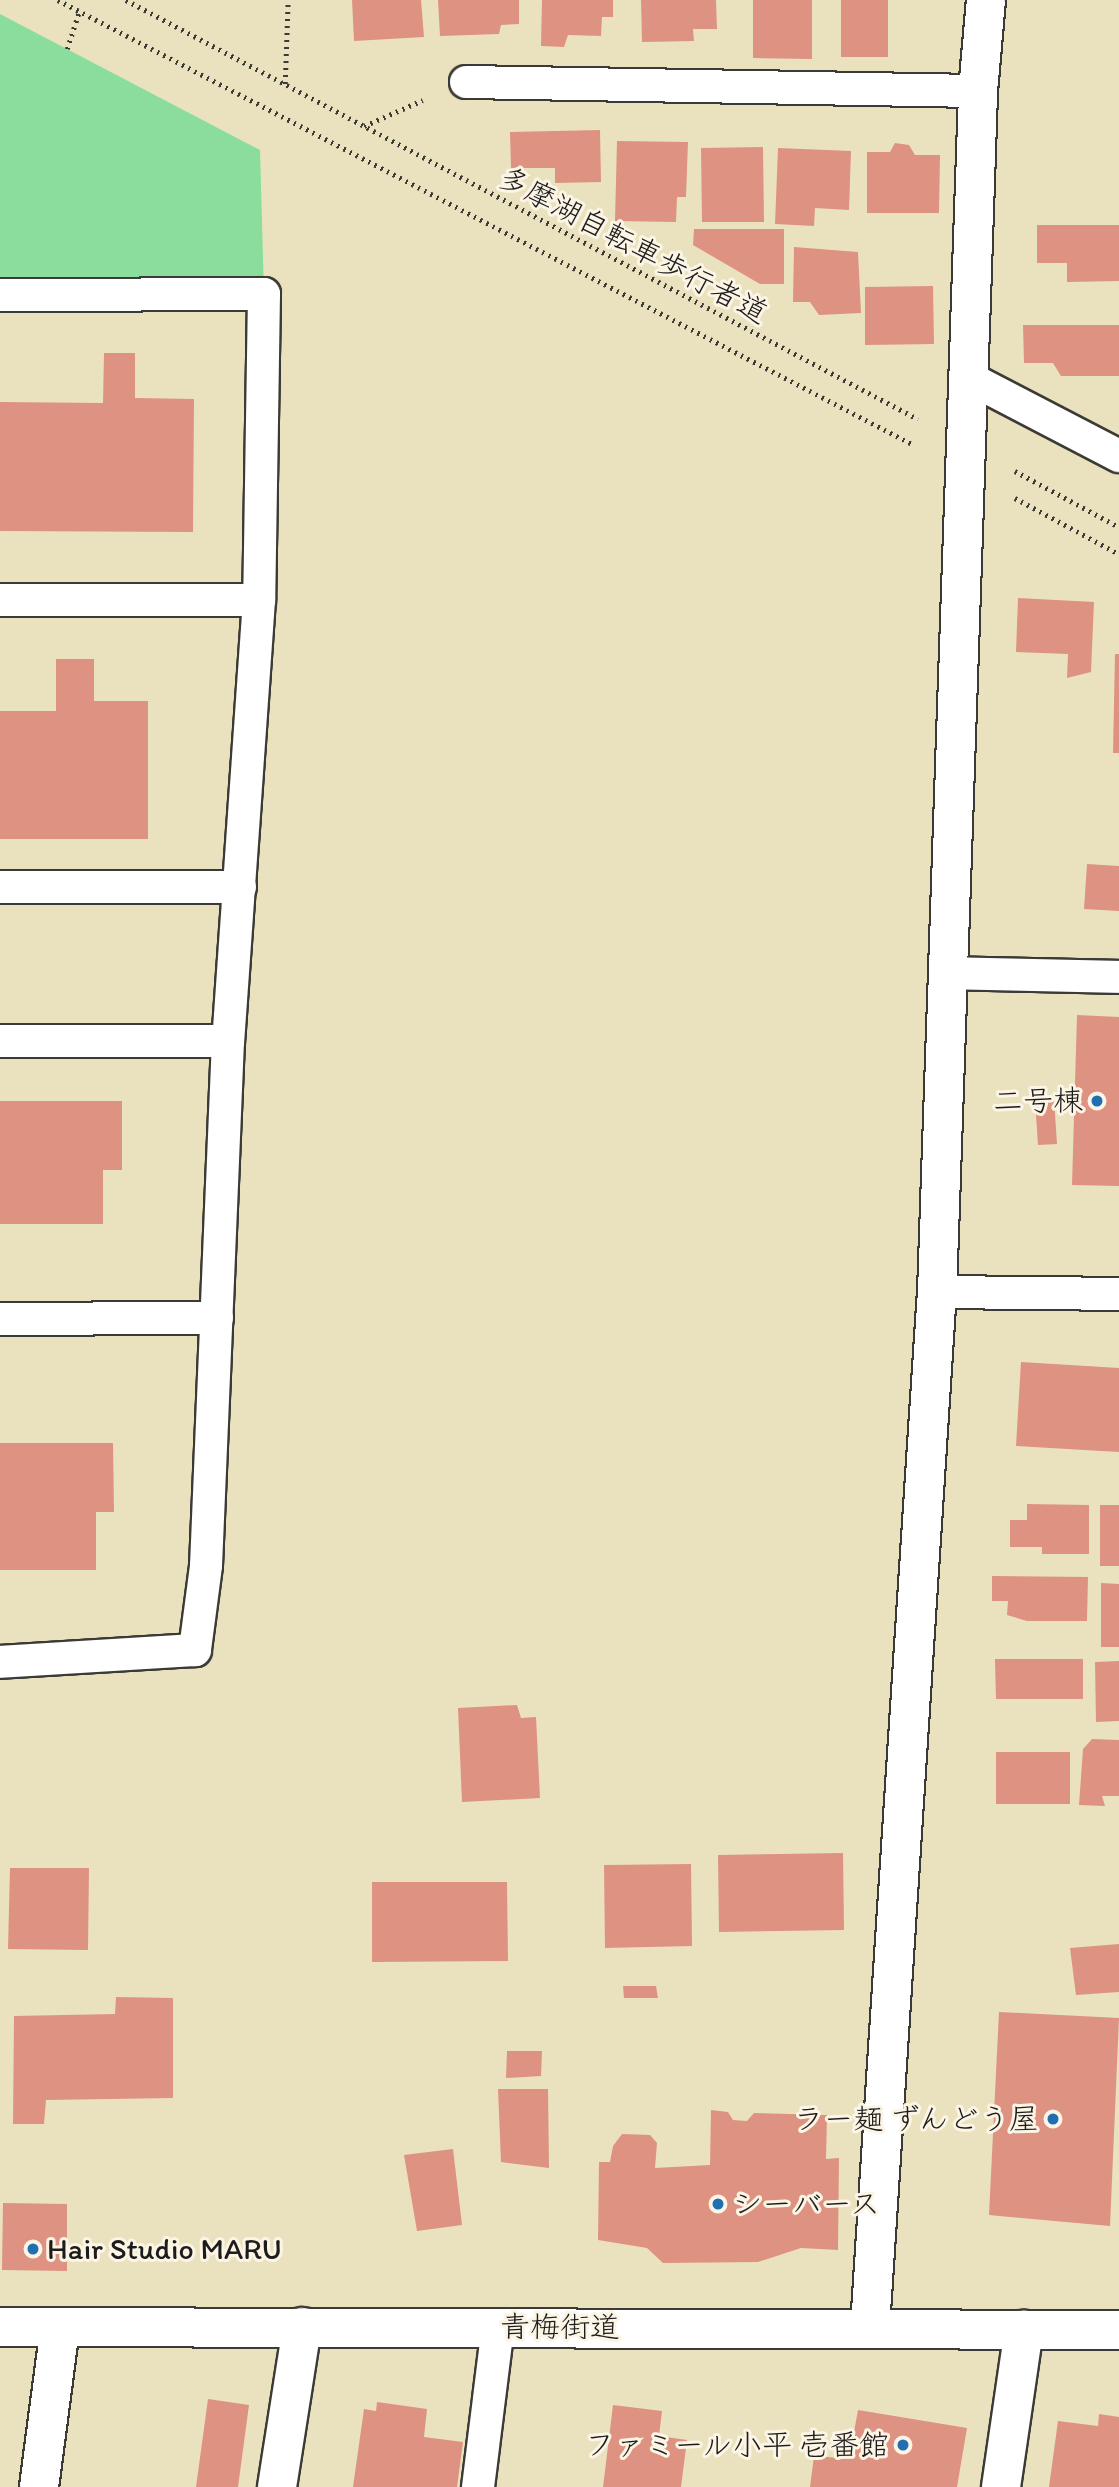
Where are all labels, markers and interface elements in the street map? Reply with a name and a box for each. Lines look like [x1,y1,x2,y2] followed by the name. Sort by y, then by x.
[492,159,774,331] street label: 多摩湖自転車歩行者道
[993,1083,1083,1119] place label: 二号棟
[1089,1093,1105,1109] marker: 二号棟
[792,2101,1039,2137] place label: ラー麺 ずんどう屋
[1045,2111,1061,2127] marker: ラー麺 ずんどう屋
[732,2186,882,2222] place label: シーバース
[710,2196,726,2212] marker: シーバース
[47,2231,281,2267] place label: Hair Studio MARU
[25,2241,41,2257] marker: Hair Studio MARU
[500,2309,620,2345] street label: 青梅街道
[583,2427,889,2463] place label: ファミール小平 壱番館
[895,2437,911,2453] marker: ファミール小平 壱番館

